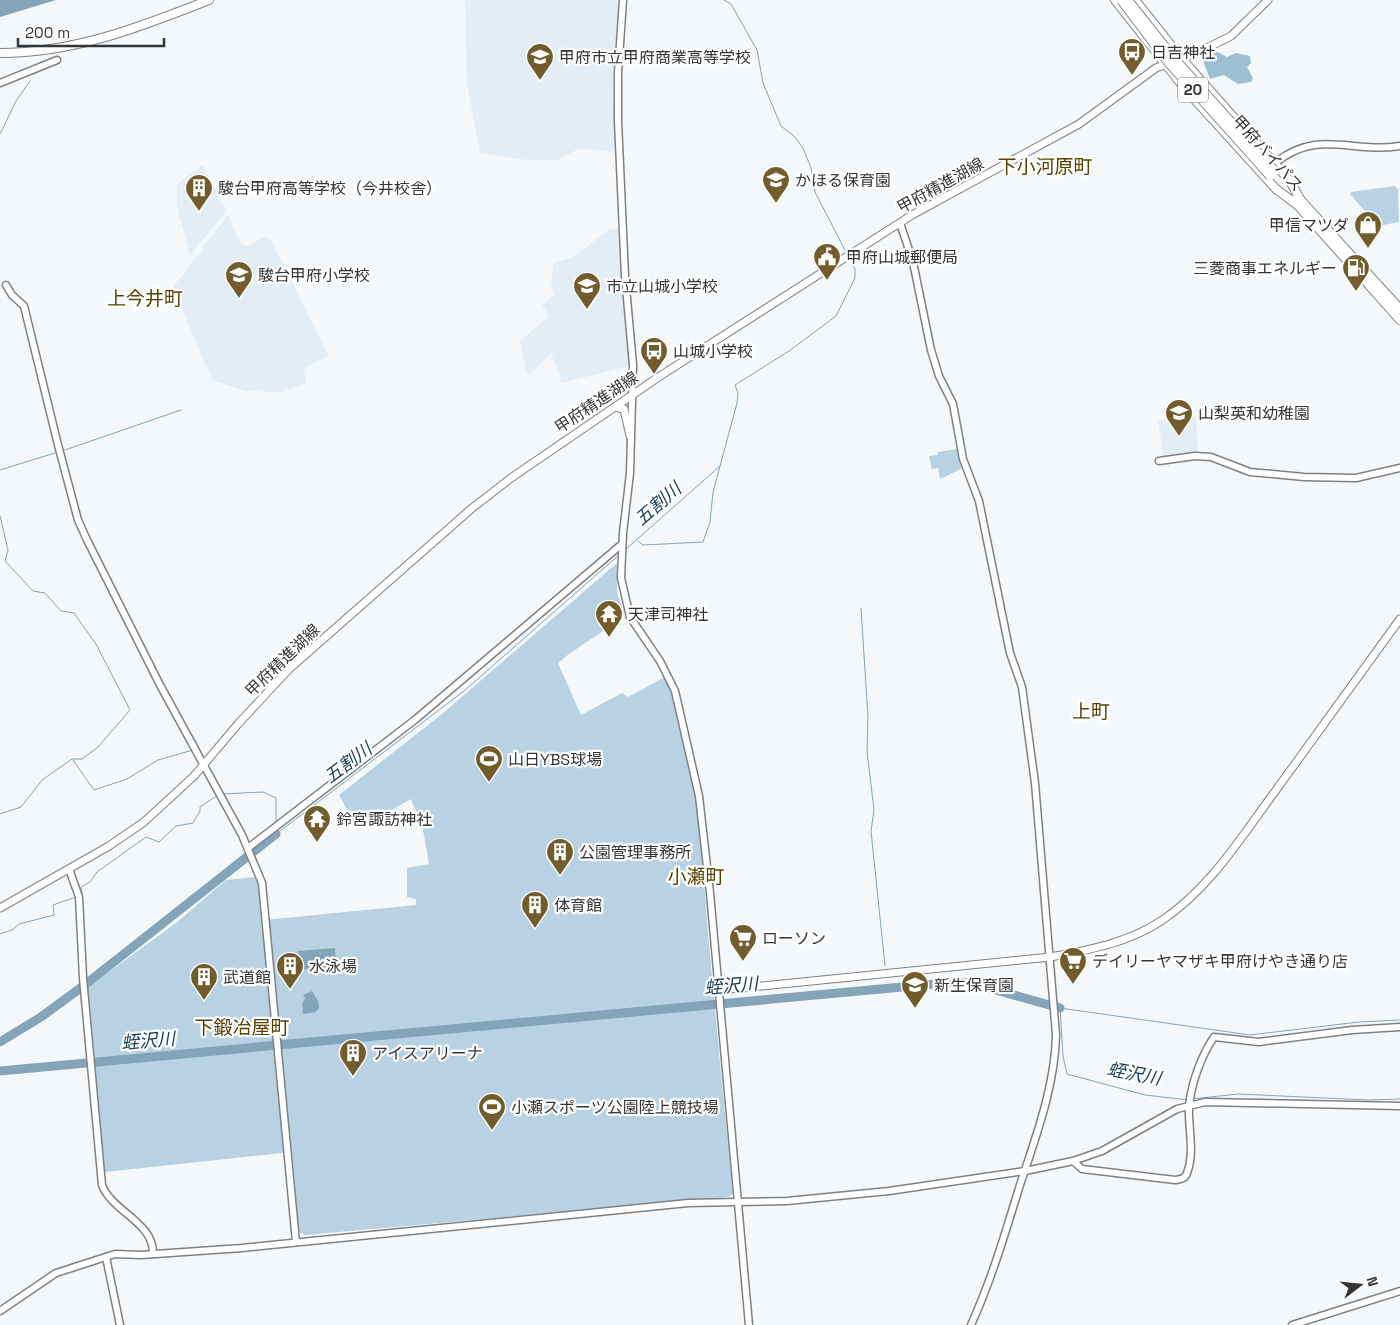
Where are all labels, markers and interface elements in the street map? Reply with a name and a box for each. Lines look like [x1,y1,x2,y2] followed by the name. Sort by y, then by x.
[18,15,164,47] scale bar
[25,23,70,42] text: 200 m
[1117,37,1147,76] bus stop icon: 日吉神社
[525,42,555,81] school or university icon: 甲府市立甲府商業高等学校
[1151,42,1215,63] place label: 日吉神社
[559,47,751,68] place label: 甲府市立甲府商業高等学校
[1178,78,1208,102] road number: 20
[1228,111,1307,196] street label: 甲府バイパス
[893,153,987,218] street label: 甲府精進湖線
[997,154,1093,179] district label: 下小河原町
[761,165,791,204] school or university icon: かほる保育園
[795,170,891,191] place label: かほる保育園
[184,173,214,212] building icon: 駿台甲府高等学校（今井校舎）
[218,178,442,199] place label: 駿台甲府高等学校（今井校舎）
[1353,210,1383,249] shop icon: 甲信マツダ
[1269,215,1349,236] place label: 甲信マツダ
[812,242,842,281] public building icon: 甲府山城郵便局
[846,247,958,268] place label: 甲府山城郵便局
[1341,253,1371,292] fuel station icon: 三菱商事エネルギー
[1193,258,1337,279] place label: 三菱商事エネルギー
[224,260,254,299] school or university icon: 駿台甲府小学校
[258,265,370,286] place label: 駿台甲府小学校
[572,271,602,310] school or university icon: 市立山城小学校
[606,276,718,297] place label: 市立山城小学校
[107,286,183,311] district label: 上今井町
[639,336,669,375] bus stop icon: 山城小学校
[673,341,753,362] place label: 山城小学校
[551,367,642,438] street label: 甲府精進湖線
[1164,398,1194,437] school or university icon: 山梨英和幼稚園
[1198,403,1310,424] place label: 山梨英和幼稚園
[630,476,687,530] water label: 五割川
[594,599,624,638] temple icon: 天津司神社
[628,604,708,625] place label: 天津司神社
[241,619,324,701] street label: 甲府精進湖線
[1072,699,1110,724] district label: 上町
[319,736,378,788] water label: 五割川
[474,744,504,783] sports icon: 山日YBS球場
[508,749,602,770] place label: 山日YBS球場
[302,804,332,843] temple icon: 鈴宮諏訪神社
[336,809,432,830] place label: 鈴宮諏訪神社
[545,837,575,876] building icon: 公園管理事務所
[579,842,691,863] place label: 公園管理事務所
[667,864,725,889] district label: 小瀬町
[520,890,550,929] building icon: 体育館
[554,895,602,916] place label: 体育館
[728,923,758,962] supermarket icon: ローソン
[762,928,826,949] place label: ローソン
[1058,946,1088,985] supermarket icon: デイリーヤマザキ甲府けやき通り店
[275,951,305,990] building icon: 水泳場
[1092,951,1348,972] place label: デイリーヤマザキ甲府けやき通り店
[309,956,357,977] place label: 水泳場
[189,962,219,1001] building icon: 武道館
[223,967,271,988] place label: 武道館
[900,970,930,1009] school or university icon: 新生保育園
[703,972,761,999] water label: 蛭沢川
[934,975,1014,996] place label: 新生保育園
[194,1015,290,1040] district label: 下鍛冶屋町
[120,1027,178,1054] water label: 蛭沢川
[338,1038,368,1077] building icon: アイスアリーナ
[372,1043,483,1064] place label: アイスアリーナ
[1105,1057,1165,1090] water label: 蛭沢川
[477,1092,507,1131] sports icon: 小瀬スポーツ公園陸上競技場
[511,1097,719,1118] place label: 小瀬スポーツ公園陸上競技場
[1335,1260,1385,1310] north arrow
[1363,1274,1382,1288] text: N

